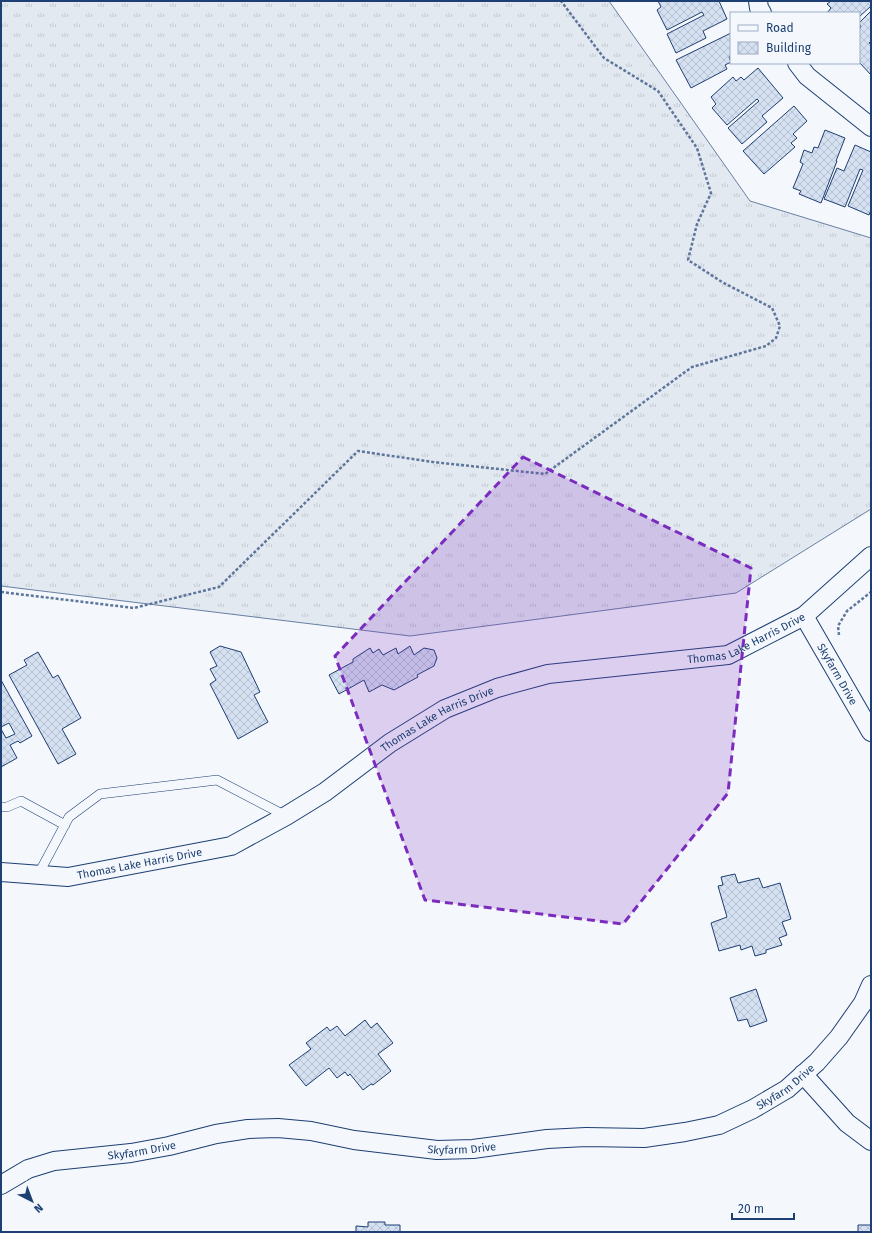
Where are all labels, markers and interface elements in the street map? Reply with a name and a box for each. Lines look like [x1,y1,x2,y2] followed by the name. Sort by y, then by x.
[730,12,860,64] legend
[766,21,794,35] text: Road
[766,41,812,55] text: Building
[687,610,807,666] street label: Thomas Lake Harris Drive
[815,641,860,707] street label: Skyfarm Drive
[378,684,495,754] street label: Thomas Lake Harris Drive
[76,845,203,882] street label: Thomas Lake Harris Drive
[754,1061,817,1112] street label: Skyfarm Drive
[107,1138,177,1162] street label: Skyfarm Drive
[427,1139,497,1157] street label: Skyfarm Drive
[12,1181,52,1221] north arrow
[732,1195,794,1221] scale bar
[31,1201,45,1215] text: N
[738,1202,764,1216] text: 20 m

